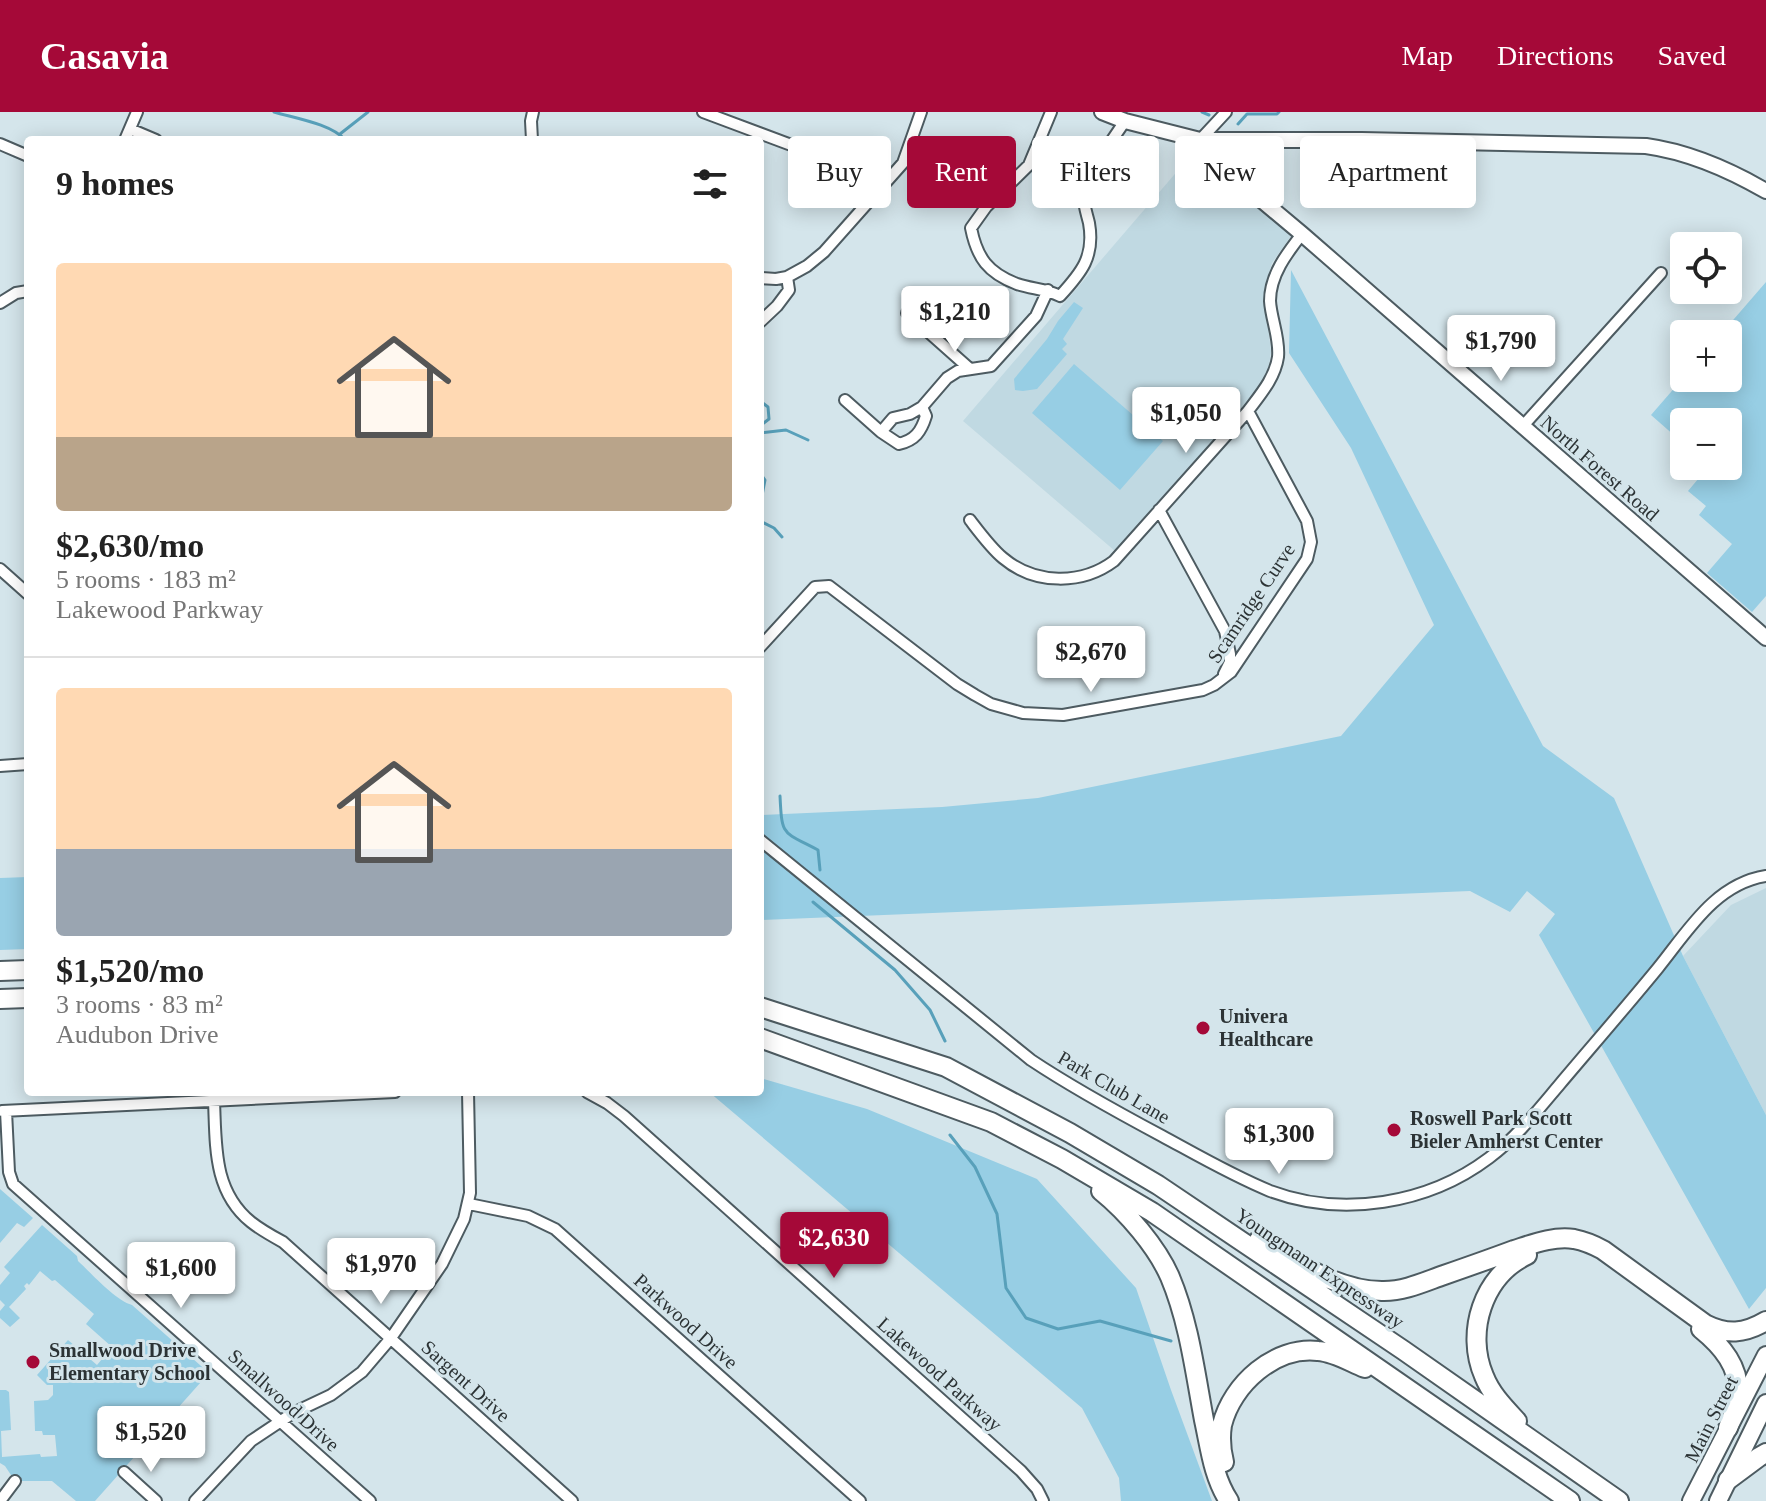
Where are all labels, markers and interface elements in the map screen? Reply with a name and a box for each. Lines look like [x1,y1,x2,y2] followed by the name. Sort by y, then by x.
[40,35,169,77] text: Casavia
[1402,40,1453,71] text: Map
[1497,40,1614,71] text: Directions
[1658,40,1726,71] text: Saved
[788,136,891,208] chip: Buy
[907,136,1016,208] chip: Rent
[1032,136,1159,208] chip: Filters
[1175,136,1284,208] chip: New
[1300,136,1476,208] chip: Apartment
[688,162,732,206] icon: filters
[56,165,174,202] text: 9 homes
[1670,232,1742,480] map controls
[1670,232,1742,304] button: locate
[890,286,1020,354] pin: $1,210
[919,297,991,326] text: $1,210
[322,315,466,459] icon: home
[1436,315,1566,383] pin: $1,790
[1670,320,1742,392] button: +
[1465,326,1537,355] text: $1,790
[1121,387,1251,455] pin: $1,050
[1150,398,1222,427] text: $1,050
[1670,408,1742,480] button: −
[1537,411,1663,525] street label: North Forest Road
[56,527,204,564] text: $2,630/mo
[1203,539,1300,667] street label: Scamridge Curve
[56,565,236,594] text: 5 rooms · 183 m²
[56,595,263,624] text: Lakewood Parkway
[1026,626,1156,694] pin: $2,670
[1055,637,1127,666] text: $2,670
[322,740,466,884] icon: home
[56,952,204,989] text: $1,520/mo
[56,990,223,1019] text: 3 rooms · 83 m²
[1219,1005,1313,1050] place label: Univera Healthcare
[1194,1019,1212,1037] marker: Univera Healthcare
[56,1020,218,1049] text: Audubon Drive
[1054,1046,1174,1128] street label: Park Club Lane
[1410,1107,1603,1152] place label: Roswell Park Scott Bieler Amherst Center
[1214,1108,1344,1176] pin: $1,300
[1243,1119,1315,1148] text: $1,300
[1385,1121,1403,1139] marker: Roswell Park Scott Bieler Amherst Center
[1231,1203,1408,1333] street label: Youngmann Expressway
[769,1212,899,1280] pin: $2,630
[798,1223,870,1252] text: $2,630
[316,1238,446,1306] pin: $1,970
[116,1242,246,1310] pin: $1,600
[345,1249,417,1278] text: $1,970
[145,1253,217,1282] text: $1,600
[630,1269,742,1373] street label: Parkwood Drive
[873,1312,1007,1436] street label: Lakewood Parkway
[417,1336,515,1427] street label: Sargent Drive
[49,1339,211,1385] place label: Smallwood Drive Elementary School
[224,1344,344,1456] street label: Smallwood Drive
[24,1353,42,1371] marker: Smallwood Drive Elementary School
[1680,1372,1742,1466] street label: Main Street
[86,1406,216,1474] pin: $1,520
[115,1417,187,1446] text: $1,520

